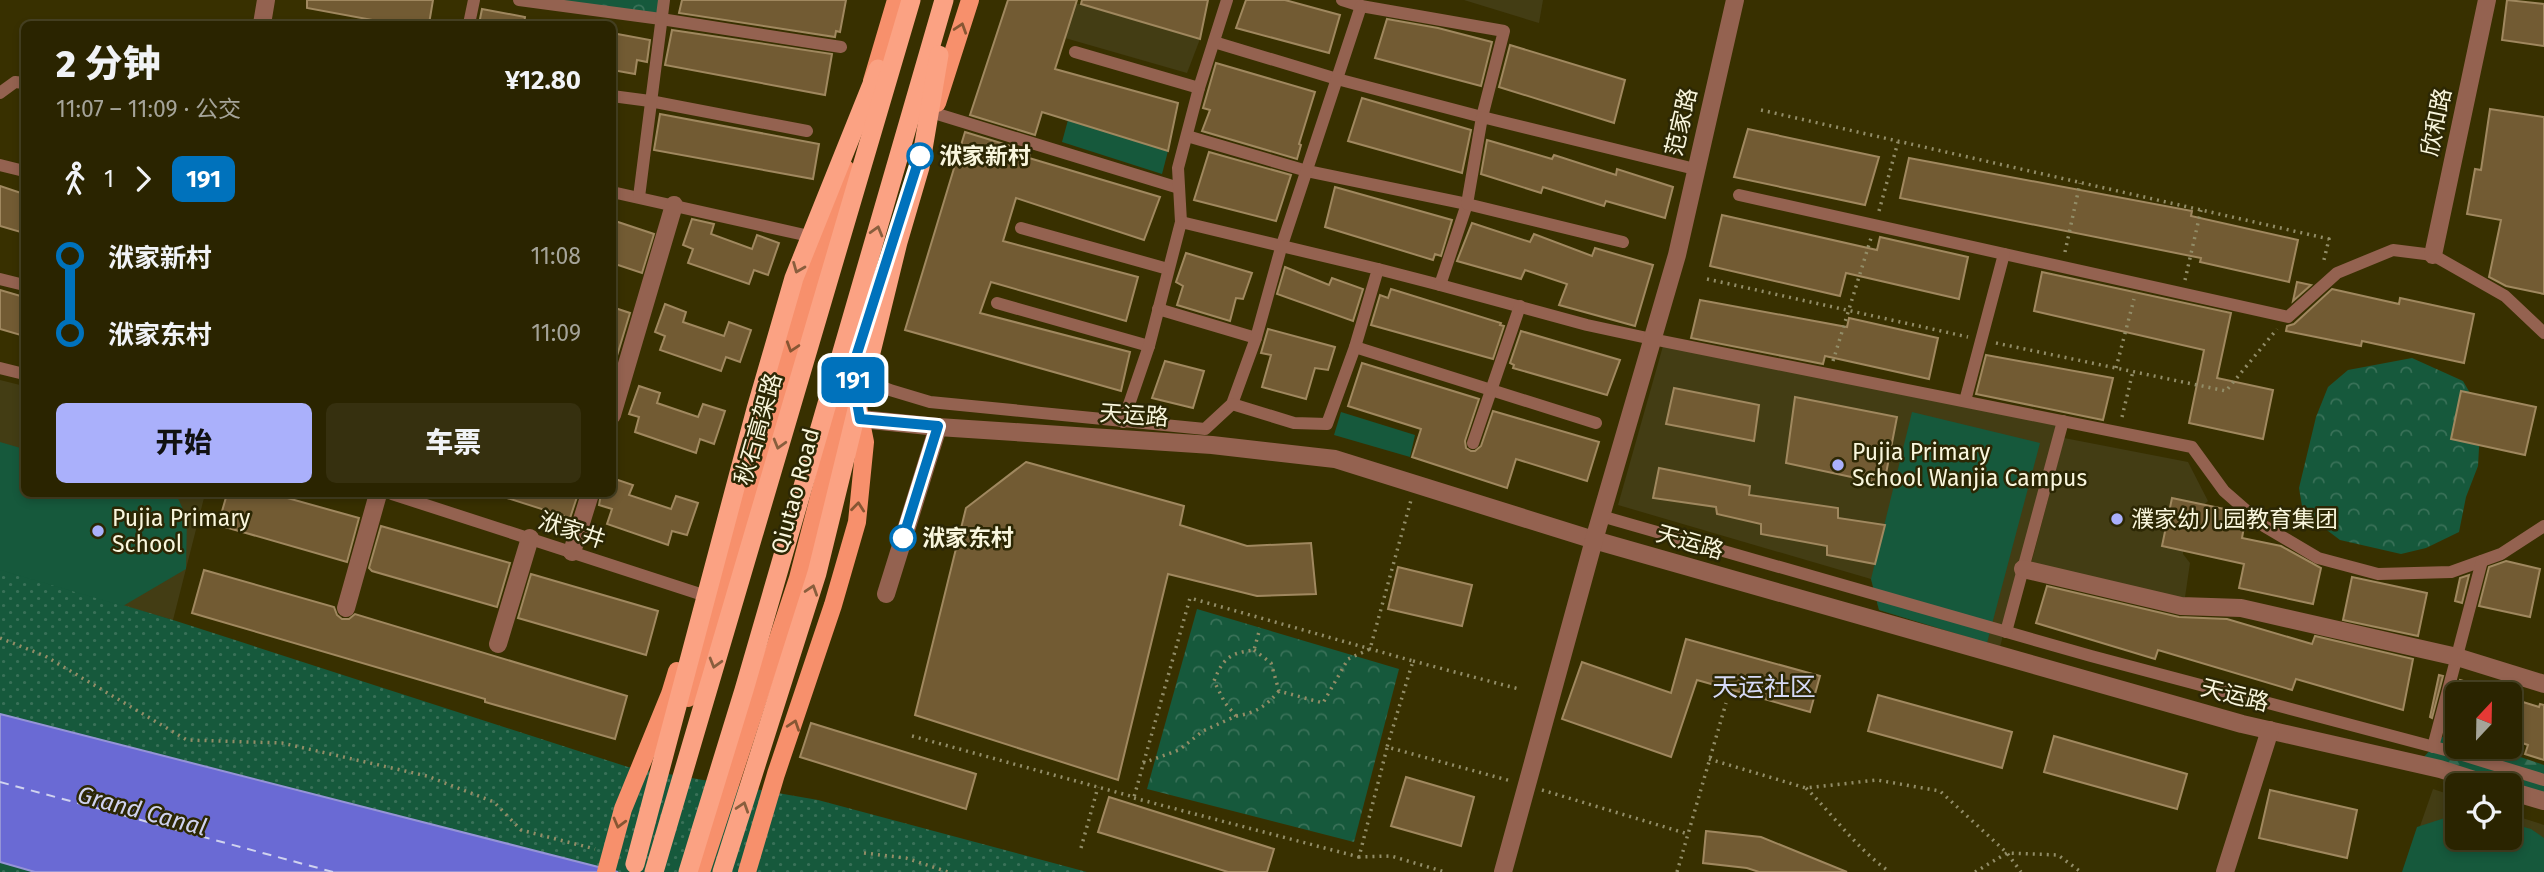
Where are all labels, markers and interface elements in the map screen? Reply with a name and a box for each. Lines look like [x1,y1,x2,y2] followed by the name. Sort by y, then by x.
[953,23,967,35] one-way arrow
[56,41,161,87] text: 2 分钟
[505,65,581,96] text: ¥12.80
[1660,85,1702,159] street label: 范家路
[2415,85,2457,159] street label: 欣和路
[56,95,241,123] text: 11:07 – 11:09 · 公交
[939,142,1031,170] place label: 洑家新村
[907,143,933,169] marker: 洑家新村
[56,160,94,198] icon: walk
[124,160,162,198] icon: forward
[104,165,114,193] text: 1
[186,165,221,193] text: 191
[868,225,883,237] one-way arrow
[530,242,581,270] text: 11:08
[108,243,212,274] text: 洑家新村
[793,261,807,273] one-way arrow
[531,319,581,347] text: 11:09
[108,320,212,351] text: 洑家东村
[786,340,800,353] one-way arrow
[813,357,893,403] line badge: 191
[835,366,871,394] text: 191
[729,370,787,488] street label: 秋石高架路
[1099,399,1169,431] street label: 天运路
[56,403,312,483] button: 开始
[326,403,581,483] button: 车票
[765,425,825,557] street label: Qiutao Road
[773,438,788,450] one-way arrow
[1852,438,2087,492] place label: Pujia Primary School Wanjia Campus
[1830,457,1846,473] marker: Pujia Primary School Wanjia Campus
[850,501,865,512] one-way arrow
[112,504,251,558] place label: Pujia Primary School
[2131,505,2338,533] place label: 濮家幼儿园教育集团
[535,506,609,554] street label: 洑家井
[2109,511,2125,527] marker: 濮家幼儿园教育集团
[1653,519,1727,565] street label: 天运路
[90,523,106,539] marker: Pujia Primary School
[922,524,1014,552] place label: 洑家东村
[890,525,916,551] marker: 洑家东村
[804,585,818,597] one-way arrow
[709,657,724,669] one-way arrow
[1712,672,1816,703] district label: 天运社区
[2198,673,2272,717] street label: 天运路
[2445,682,2522,760] north arrow
[2445,682,2522,850] map controls
[786,719,800,731] one-way arrow
[2445,773,2522,850] button: locate
[74,780,210,842] water label: Grand Canal
[735,801,749,814] one-way arrow
[613,817,628,829] one-way arrow

